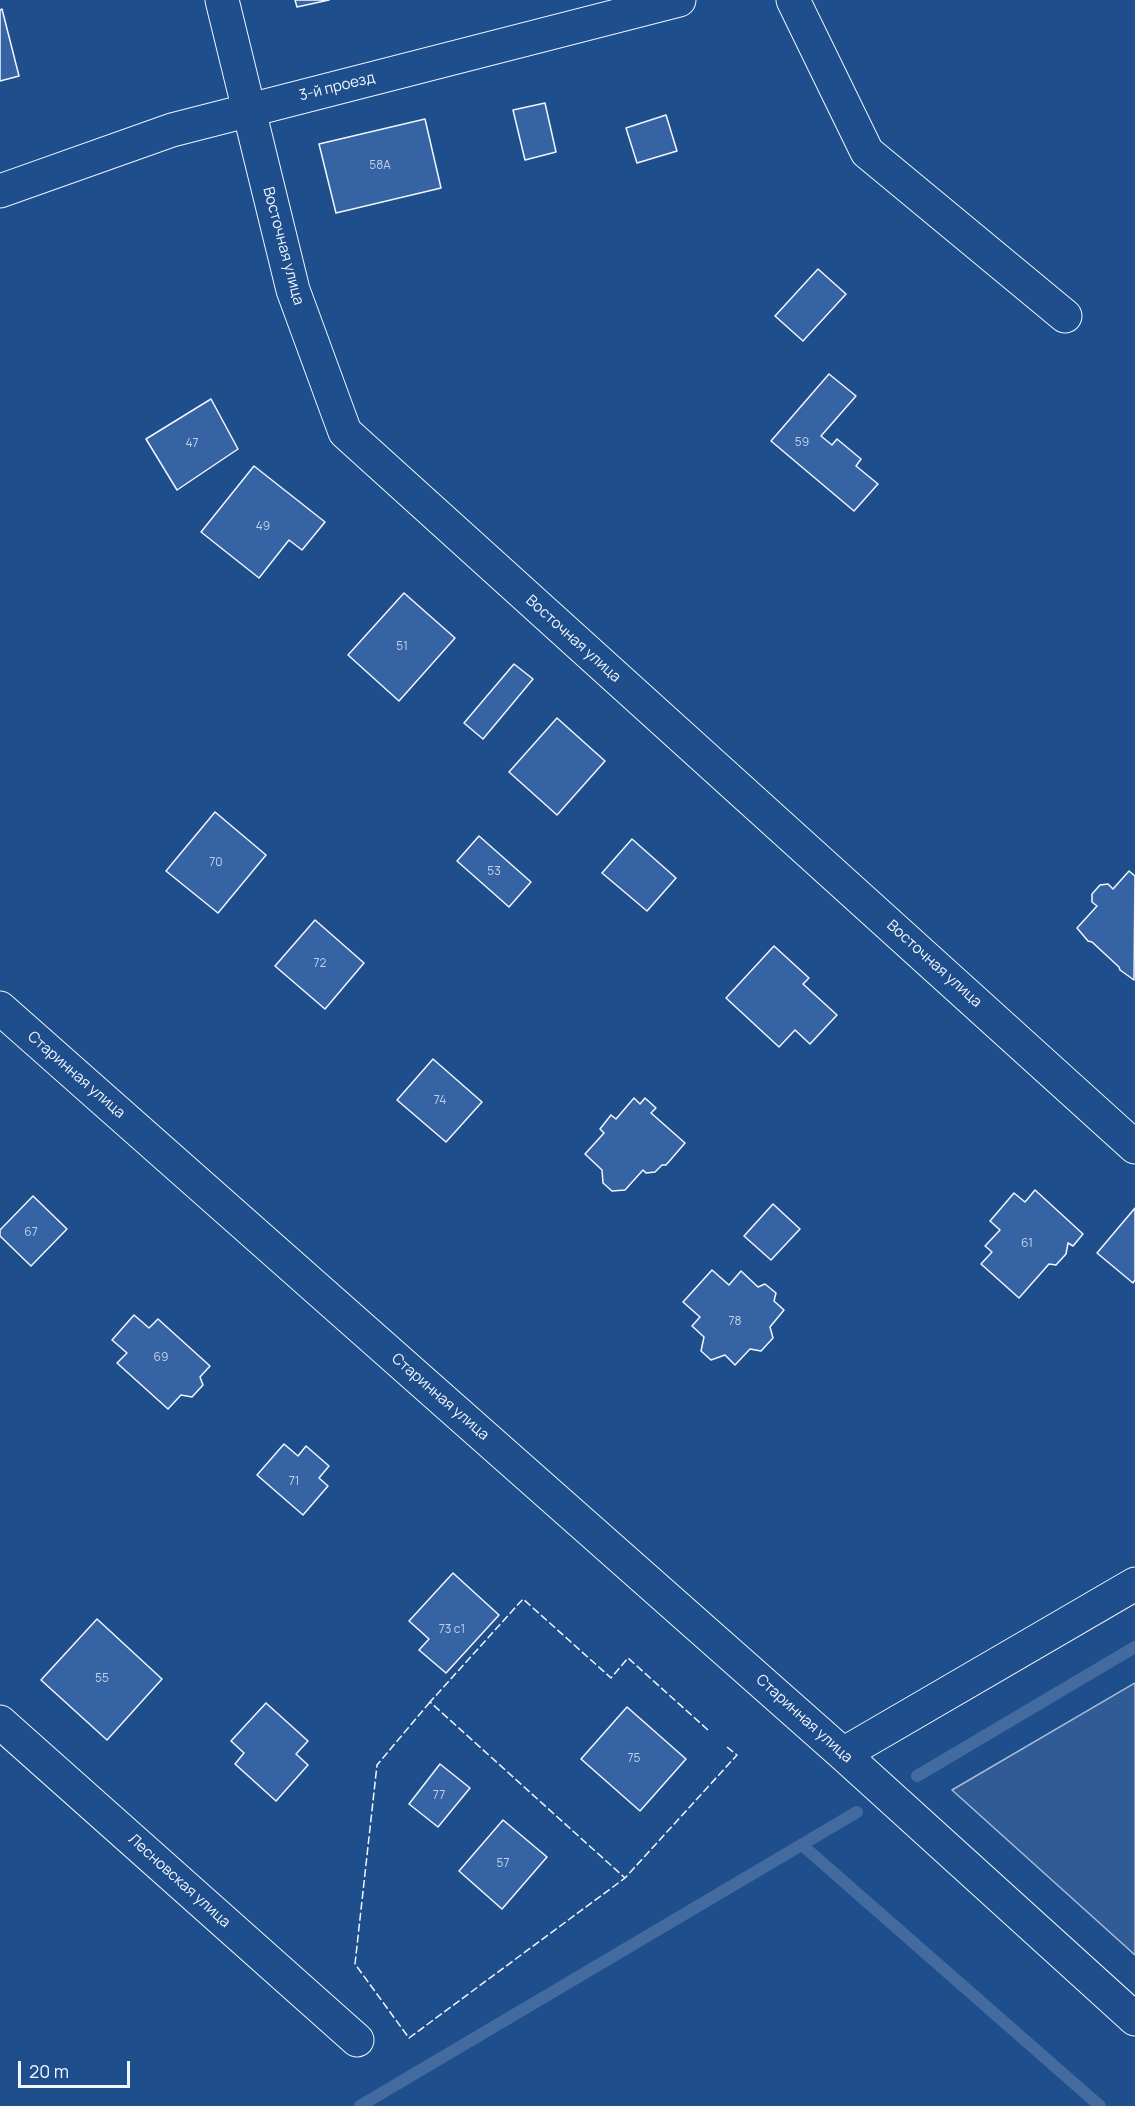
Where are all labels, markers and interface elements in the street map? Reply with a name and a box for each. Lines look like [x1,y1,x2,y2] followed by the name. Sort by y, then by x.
[297,69,377,105] street label: 3-й проезд
[369,159,391,173] house number: 58А
[259,185,307,307] street label: Восточная улица
[795,436,809,450] house number: 59
[185,437,199,451] house number: 47
[256,520,270,534] house number: 49
[522,592,624,686] street label: Восточная улица
[396,640,408,654] house number: 51
[209,856,223,870] house number: 70
[487,865,501,879] house number: 53
[883,917,985,1011] street label: Восточная улица
[314,957,326,971] house number: 72
[23,1028,129,1122] street label: Старинная улица
[434,1094,446,1108] house number: 74
[24,1226,38,1240] house number: 67
[1021,1237,1033,1251] house number: 61
[729,1315,741,1329] house number: 78
[387,1350,493,1444] street label: Старинная улица
[154,1351,168,1365] house number: 69
[289,1475,299,1489] house number: 71
[439,1623,465,1637] house number: 73 с1
[752,1671,856,1767] street label: Старинная улица
[95,1672,109,1686] house number: 55
[628,1752,640,1766] house number: 75
[433,1789,445,1803] house number: 77
[124,1830,234,1932] street label: Лесновская улица
[497,1857,509,1871] house number: 57
[21,2049,134,2087] scale bar
[29,2059,69,2083] text: 20 m

